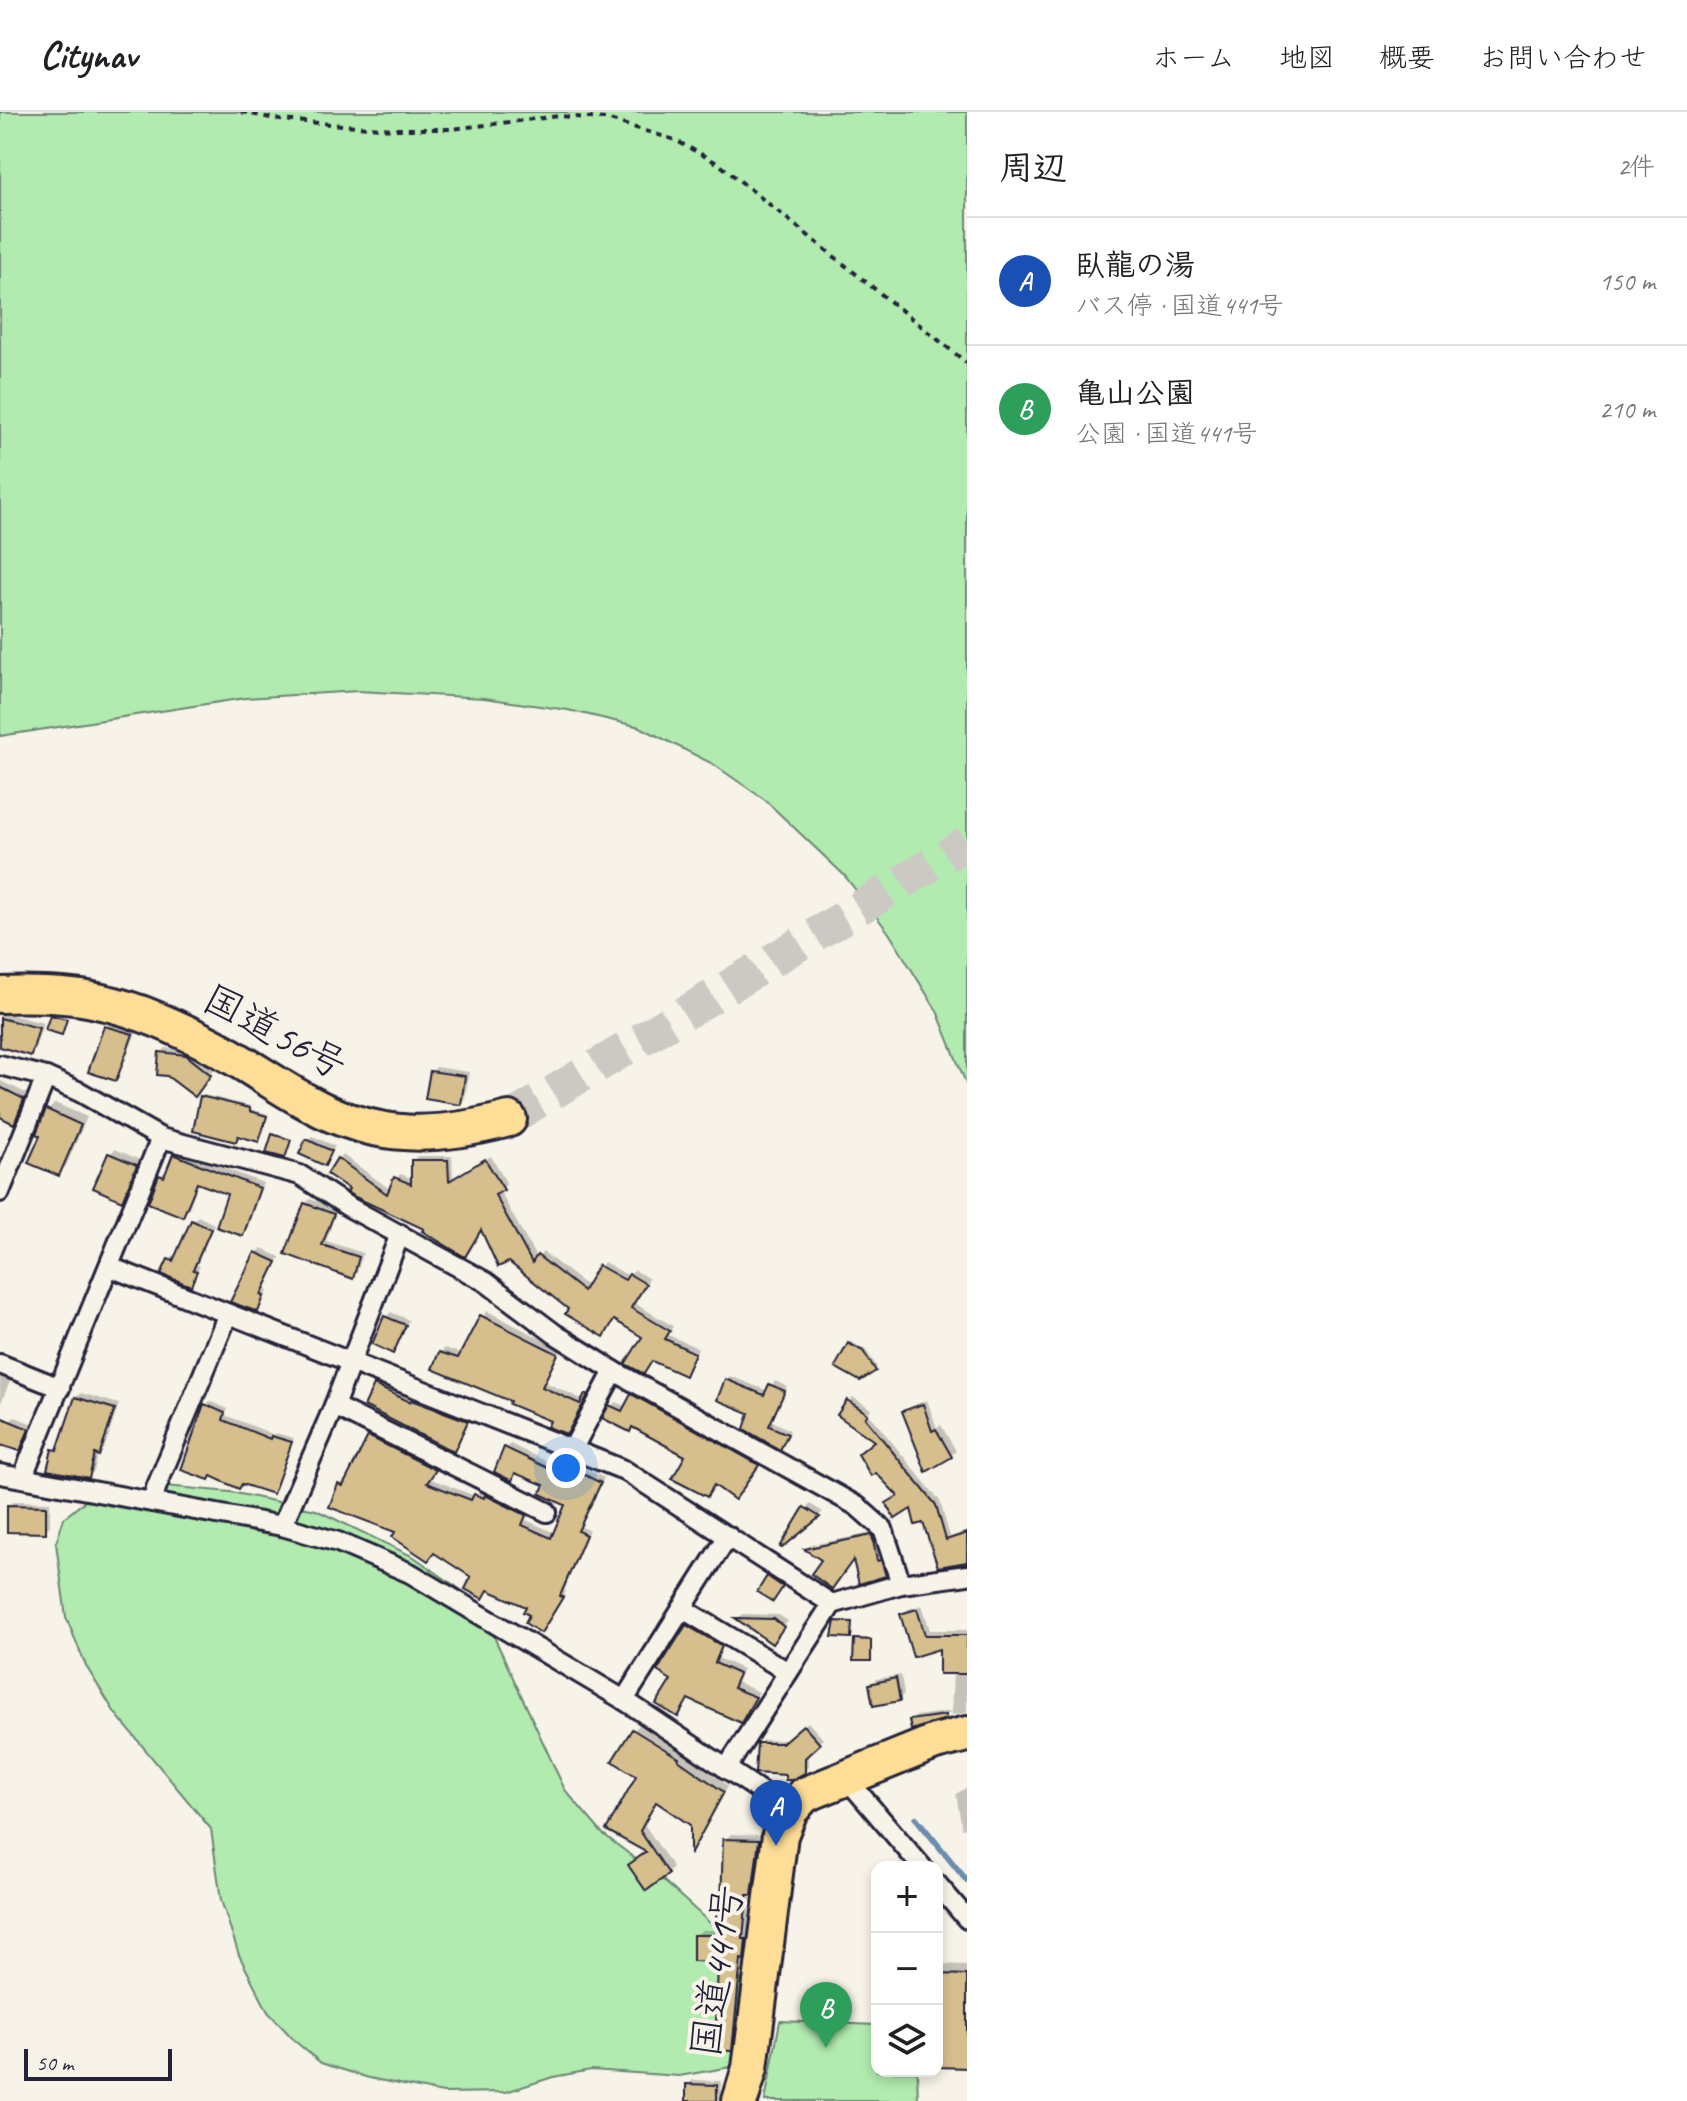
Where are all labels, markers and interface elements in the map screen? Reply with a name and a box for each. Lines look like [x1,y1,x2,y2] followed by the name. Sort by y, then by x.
[40,32,137,79] text: Citynav
[1152,40,1235,75] text: ホーム
[1279,40,1335,75] text: 地図
[1379,40,1435,75] text: 概要
[1479,40,1647,75] text: お問い合わせ
[999,146,1067,189] text: 周辺
[1617,150,1655,183] text: 2件
[1075,246,1195,284] text: 臥龍の湯
[1018,265,1032,298] text: A
[1599,265,1655,298] text: 150 m
[1075,289,1284,322] text: バス停 · 国道441号
[1075,374,1195,412] text: 亀山公園
[1018,393,1032,426] text: B
[1599,393,1655,426] text: 210 m
[1075,417,1258,450] text: 公園 · 国道441号
[194,973,356,1091] street label: 国道56号
[546,1448,586,1488] your location
[750,1780,802,1846] pin: A
[871,1861,943,2077] map controls
[871,1861,943,1933] button: +
[680,1881,754,2061] street label: 国道441号
[871,1933,943,2005] button: −
[800,1982,852,2048] pin: B
[871,2005,943,2077] button: layers
[24,2045,172,2081] scale bar
[36,2049,73,2077] text: 50 m

